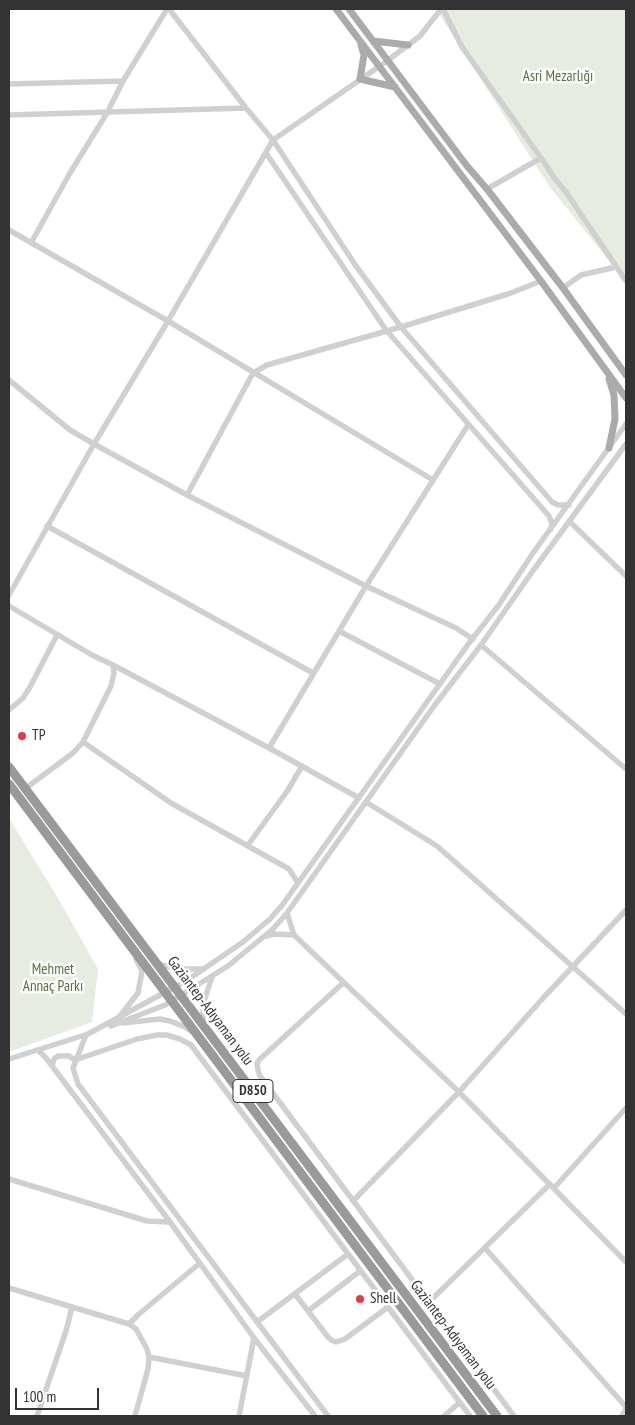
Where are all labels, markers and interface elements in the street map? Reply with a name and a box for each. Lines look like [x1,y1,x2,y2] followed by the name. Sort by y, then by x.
[523,68,593,86] park label: Asri Mezarlığı
[32,727,45,745] place label: TP
[16,730,28,742] marker: TP
[163,953,257,1069] street label: Gaziantep-Adıyaman yolu
[23,961,83,996] park label: Mehmet Annaç Parkı
[233,1080,273,1102] road number: D850
[406,1277,500,1393] street label: Gaziantep-Adıyaman yolu
[370,1290,396,1308] place label: Shell
[354,1293,366,1305] marker: Shell
[18,1378,101,1410] scale bar
[23,1387,56,1406] text: 100 m

